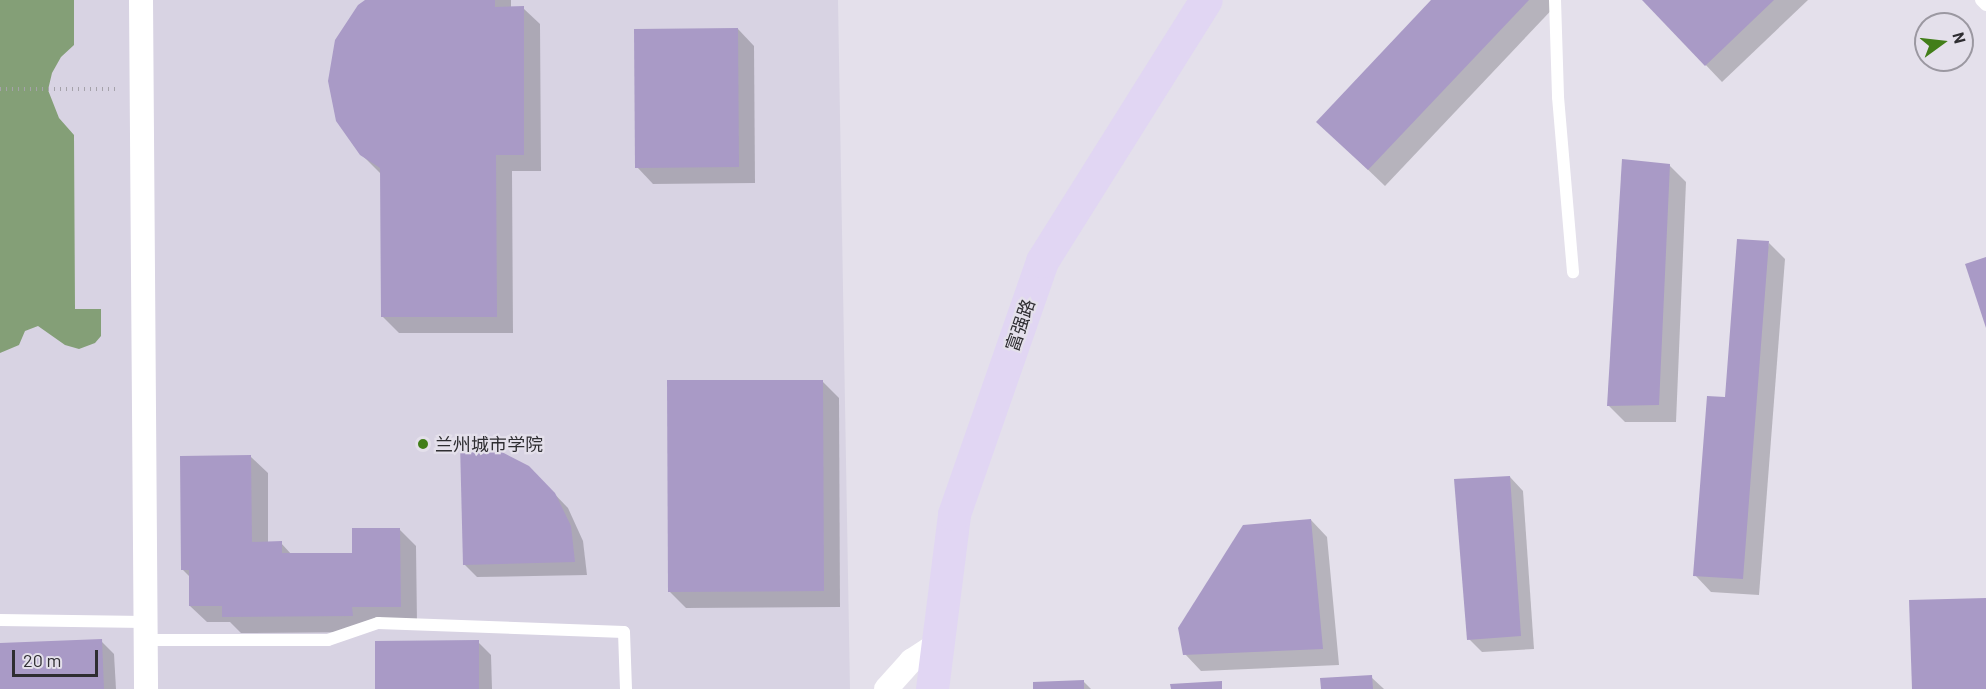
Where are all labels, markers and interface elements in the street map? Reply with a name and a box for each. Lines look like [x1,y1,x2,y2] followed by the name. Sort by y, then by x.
[1914,12,1974,72] north arrow
[1949,30,1970,45] text: N
[1001,296,1039,354] street label: 富强路
[435,433,543,455] place label: 兰州城市学院
[416,437,430,451] marker: 兰州城市学院
[15,638,100,676] scale bar
[23,649,61,671] text: 20 m

